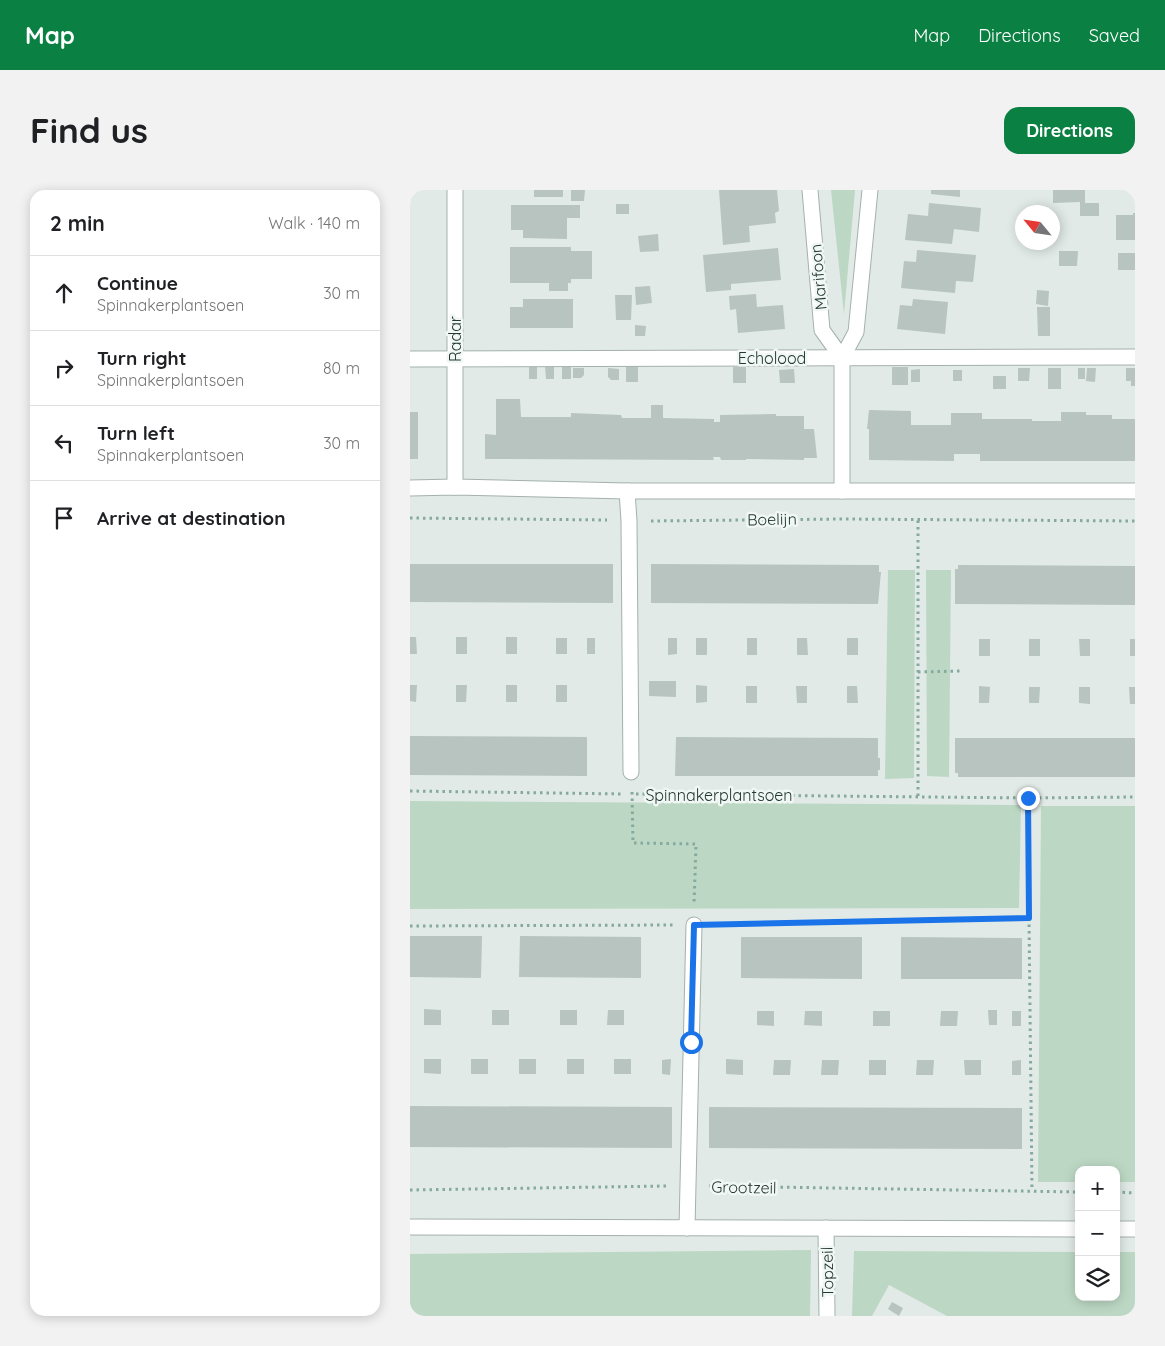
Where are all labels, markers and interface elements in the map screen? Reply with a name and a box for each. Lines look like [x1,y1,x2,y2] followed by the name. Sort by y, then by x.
[25,20,75,50] text: Map
[913,24,950,47] text: Map
[978,24,1061,47] text: Directions
[1089,24,1140,47] text: Saved
[1004,107,1135,154] button: Directions
[30,108,148,152] text: Find us
[1015,205,1060,250] north arrow
[50,210,105,236] text: 2 min
[268,213,360,233] text: Walk · 140 m
[805,243,831,311] street label: Marifoon
[97,271,178,295] text: Continue
[50,279,78,307] icon: ahead
[323,283,360,303] text: 30 m
[97,295,244,315] text: Spinnakerplantsoen
[445,316,465,362] street label: Radar
[97,346,186,370] text: Turn right
[738,348,806,368] street label: Echolood
[50,354,78,382] icon: right
[323,358,360,378] text: 80 m
[97,370,244,390] text: Spinnakerplantsoen
[97,421,175,445] text: Turn left
[50,429,78,457] icon: left
[323,433,360,453] text: 30 m
[97,445,244,465] text: Spinnakerplantsoen
[50,504,78,532] icon: arrive
[97,506,286,530] text: Arrive at destination
[747,509,797,529] street label: Boelijn
[645,785,793,805] street label: Spinnakerplantsoen
[1017,787,1040,810] route end
[680,1031,703,1054] route start
[1075,1166,1120,1301] map controls
[1075,1166,1120,1211] button: +
[711,1176,777,1198] street label: Grootzeil
[1075,1211,1120,1256] button: −
[817,1247,837,1297] street label: Topzeil
[1075,1256,1120,1301] button: layers

